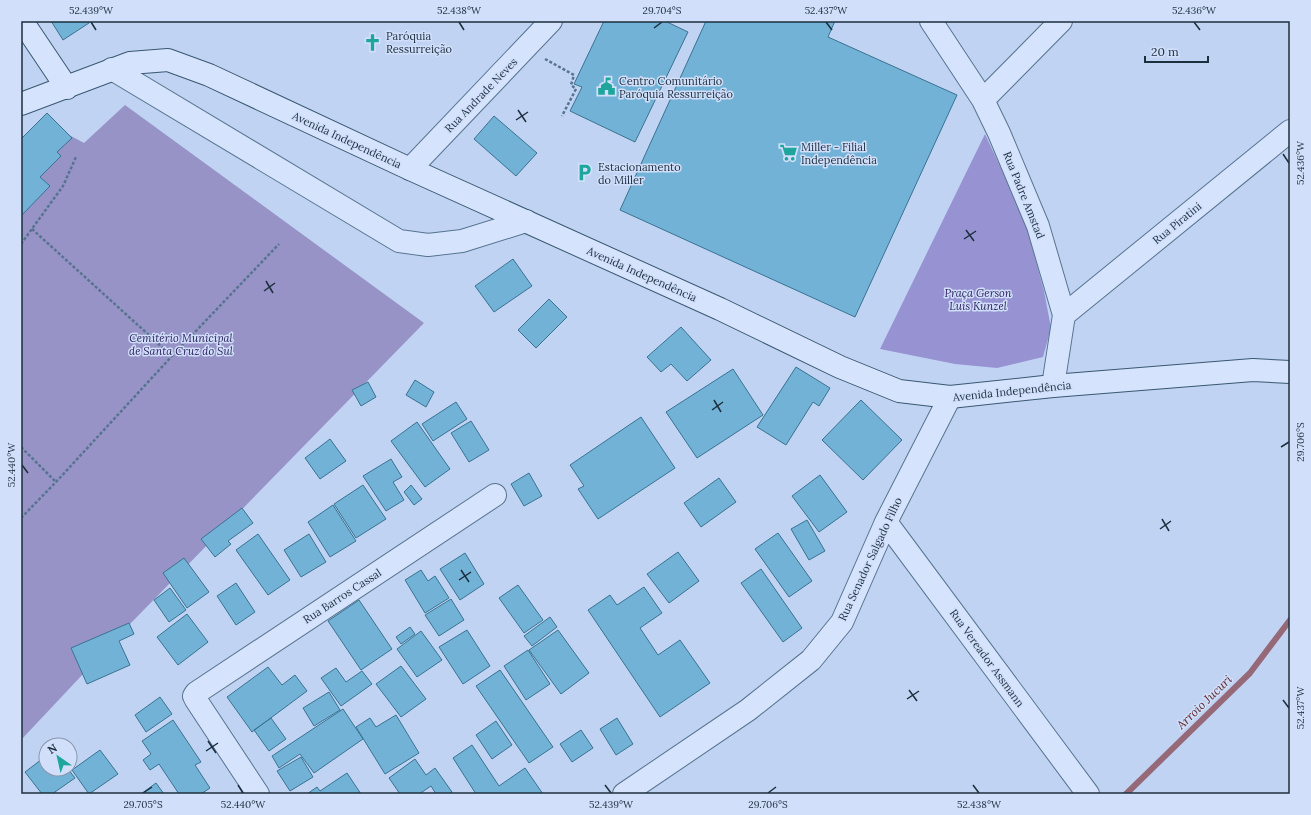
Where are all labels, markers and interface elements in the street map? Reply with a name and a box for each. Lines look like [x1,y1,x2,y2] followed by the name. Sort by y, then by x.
[69,4,114,17] text: 52.439°W
[437,4,482,17] text: 52.438°W
[643,4,682,17] text: 29.704°S
[805,4,848,17] text: 52.437°W
[1172,4,1217,17] text: 52.436°W
[386,29,452,56] place label: Paróquia Ressurreição
[363,32,383,52] church icon: Paróquia Ressurreição
[1145,38,1208,64] scale bar
[1151,44,1179,59] text: 20 m
[442,55,520,135] street label: Rua Andrade Neves
[619,74,733,101] place label: Centro Comunitário Paróquia Ressurreição
[596,77,616,97] public building icon: Centro Comunitário Paróquia Ressurreição
[289,108,404,172] street label: Avenida Independência
[801,140,877,167] place label: Miller - Filial Independência
[1294,140,1307,185] text: 52.436°W
[778,143,798,163] supermarket icon: Miller - Filial Independência
[1000,149,1048,241] street label: Rua Padre Amstad
[598,160,681,187] place label: Estacionamento do Miller
[575,163,595,183] parking icon: Estacionamento do Miller
[1150,199,1204,247] street label: Rua Piratini
[584,243,699,305] street label: Avenida Independência
[944,286,1012,313] park label: Praça Gerson Luis Kunzel
[129,331,233,358] park label: Cemitério Municipal de Santa Cruz do Sul
[951,378,1072,404] street label: Avenida Independência
[1294,422,1307,462] text: 29.706°S
[5,442,18,487] text: 52.440°W
[835,495,905,623] street label: Rua Senador Salgado Filho
[300,565,384,627] street label: Rua Barros Cassal
[947,606,1027,710] street label: Rua Vereador Assmann
[1172,672,1235,733] water label: Arroio Jucuri
[1294,686,1307,729] text: 52.437°W
[38,737,78,777] north arrow
[45,740,60,757] text: N
[123,798,163,811] text: 29.705°S
[221,798,266,811] text: 52.440°W
[589,798,634,811] text: 52.439°W
[748,798,788,811] text: 29.706°S
[957,798,1002,811] text: 52.438°W

